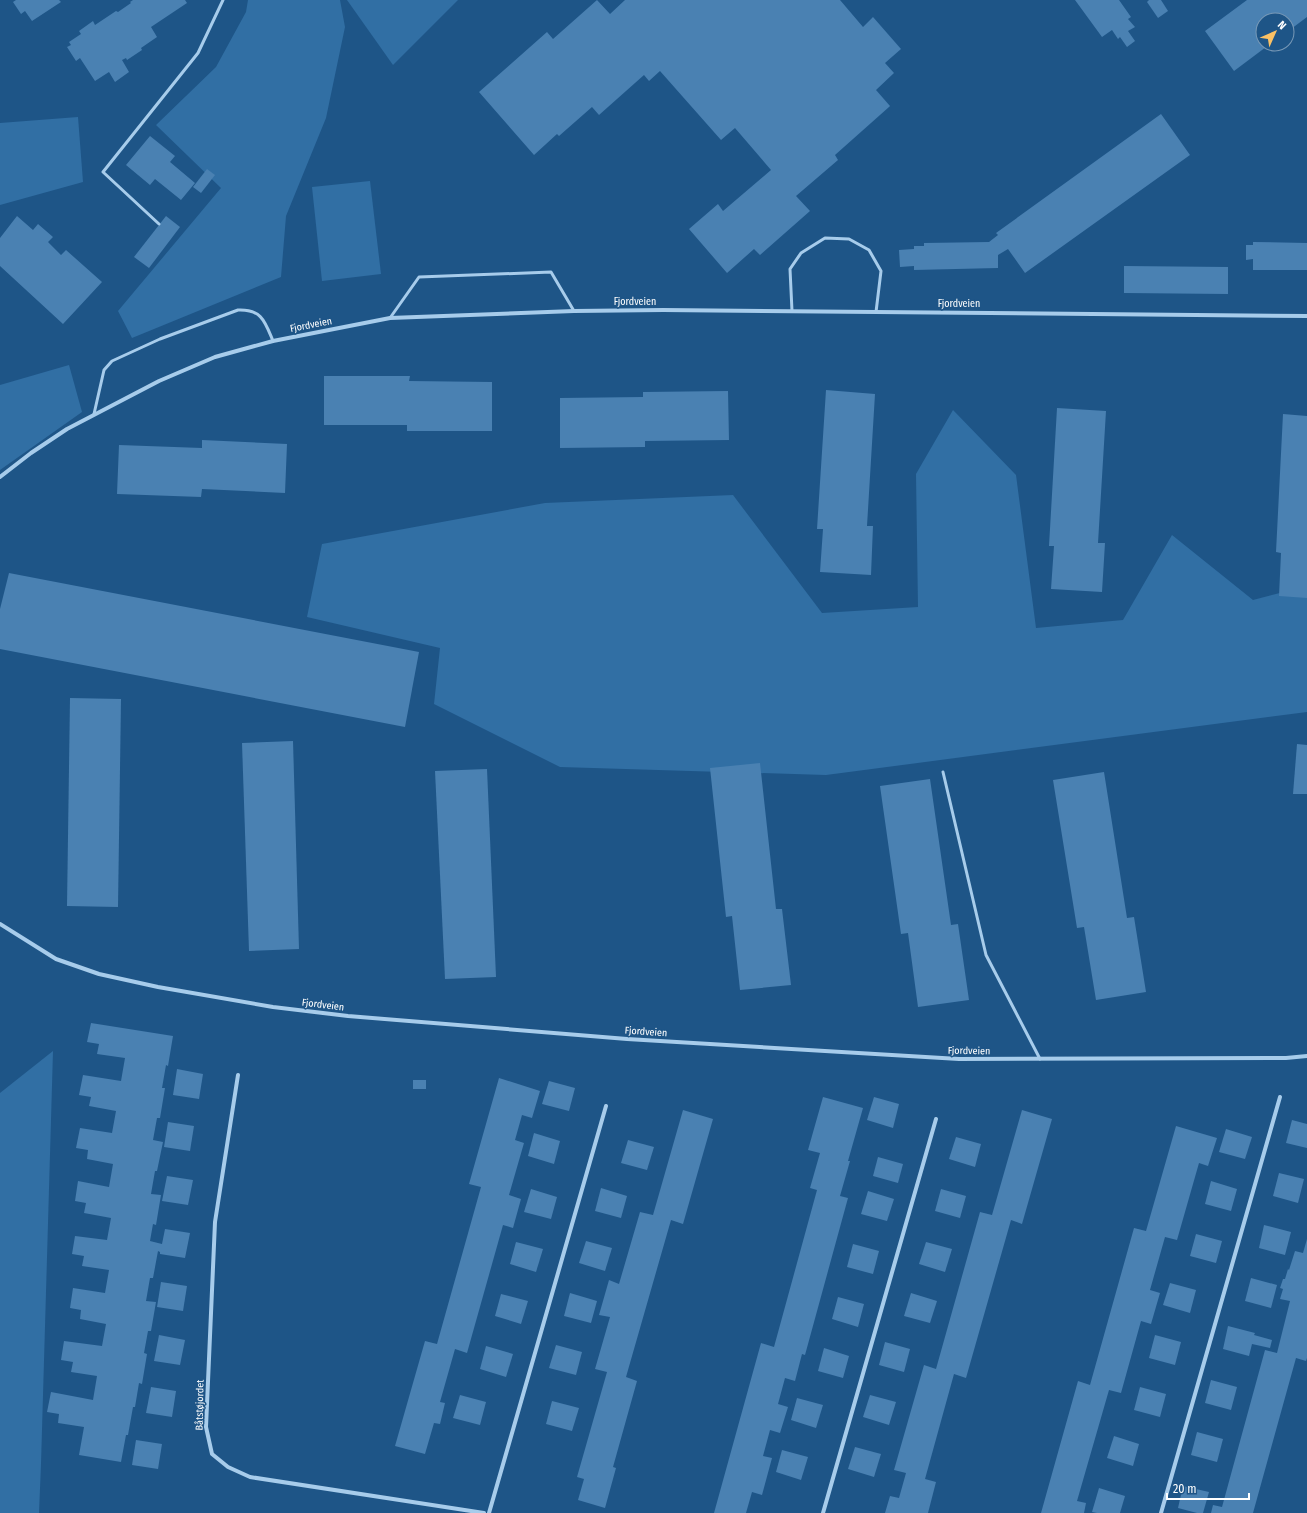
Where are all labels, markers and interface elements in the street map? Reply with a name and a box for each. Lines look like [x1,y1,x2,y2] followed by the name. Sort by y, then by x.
[1255,12,1295,52] north arrow
[1275,18,1289,32] text: N
[614,296,656,308] street label: Fjordveien
[938,298,980,310] street label: Fjordveien
[289,315,333,335] street label: Fjordveien
[301,996,345,1014] street label: Fjordveien
[624,1025,668,1039] street label: Fjordveien
[948,1045,990,1057] street label: Fjordveien
[193,1379,206,1431] street label: Båtstøjordet
[1167,1475,1249,1501] scale bar
[1173,1482,1197,1496] text: 20 m

